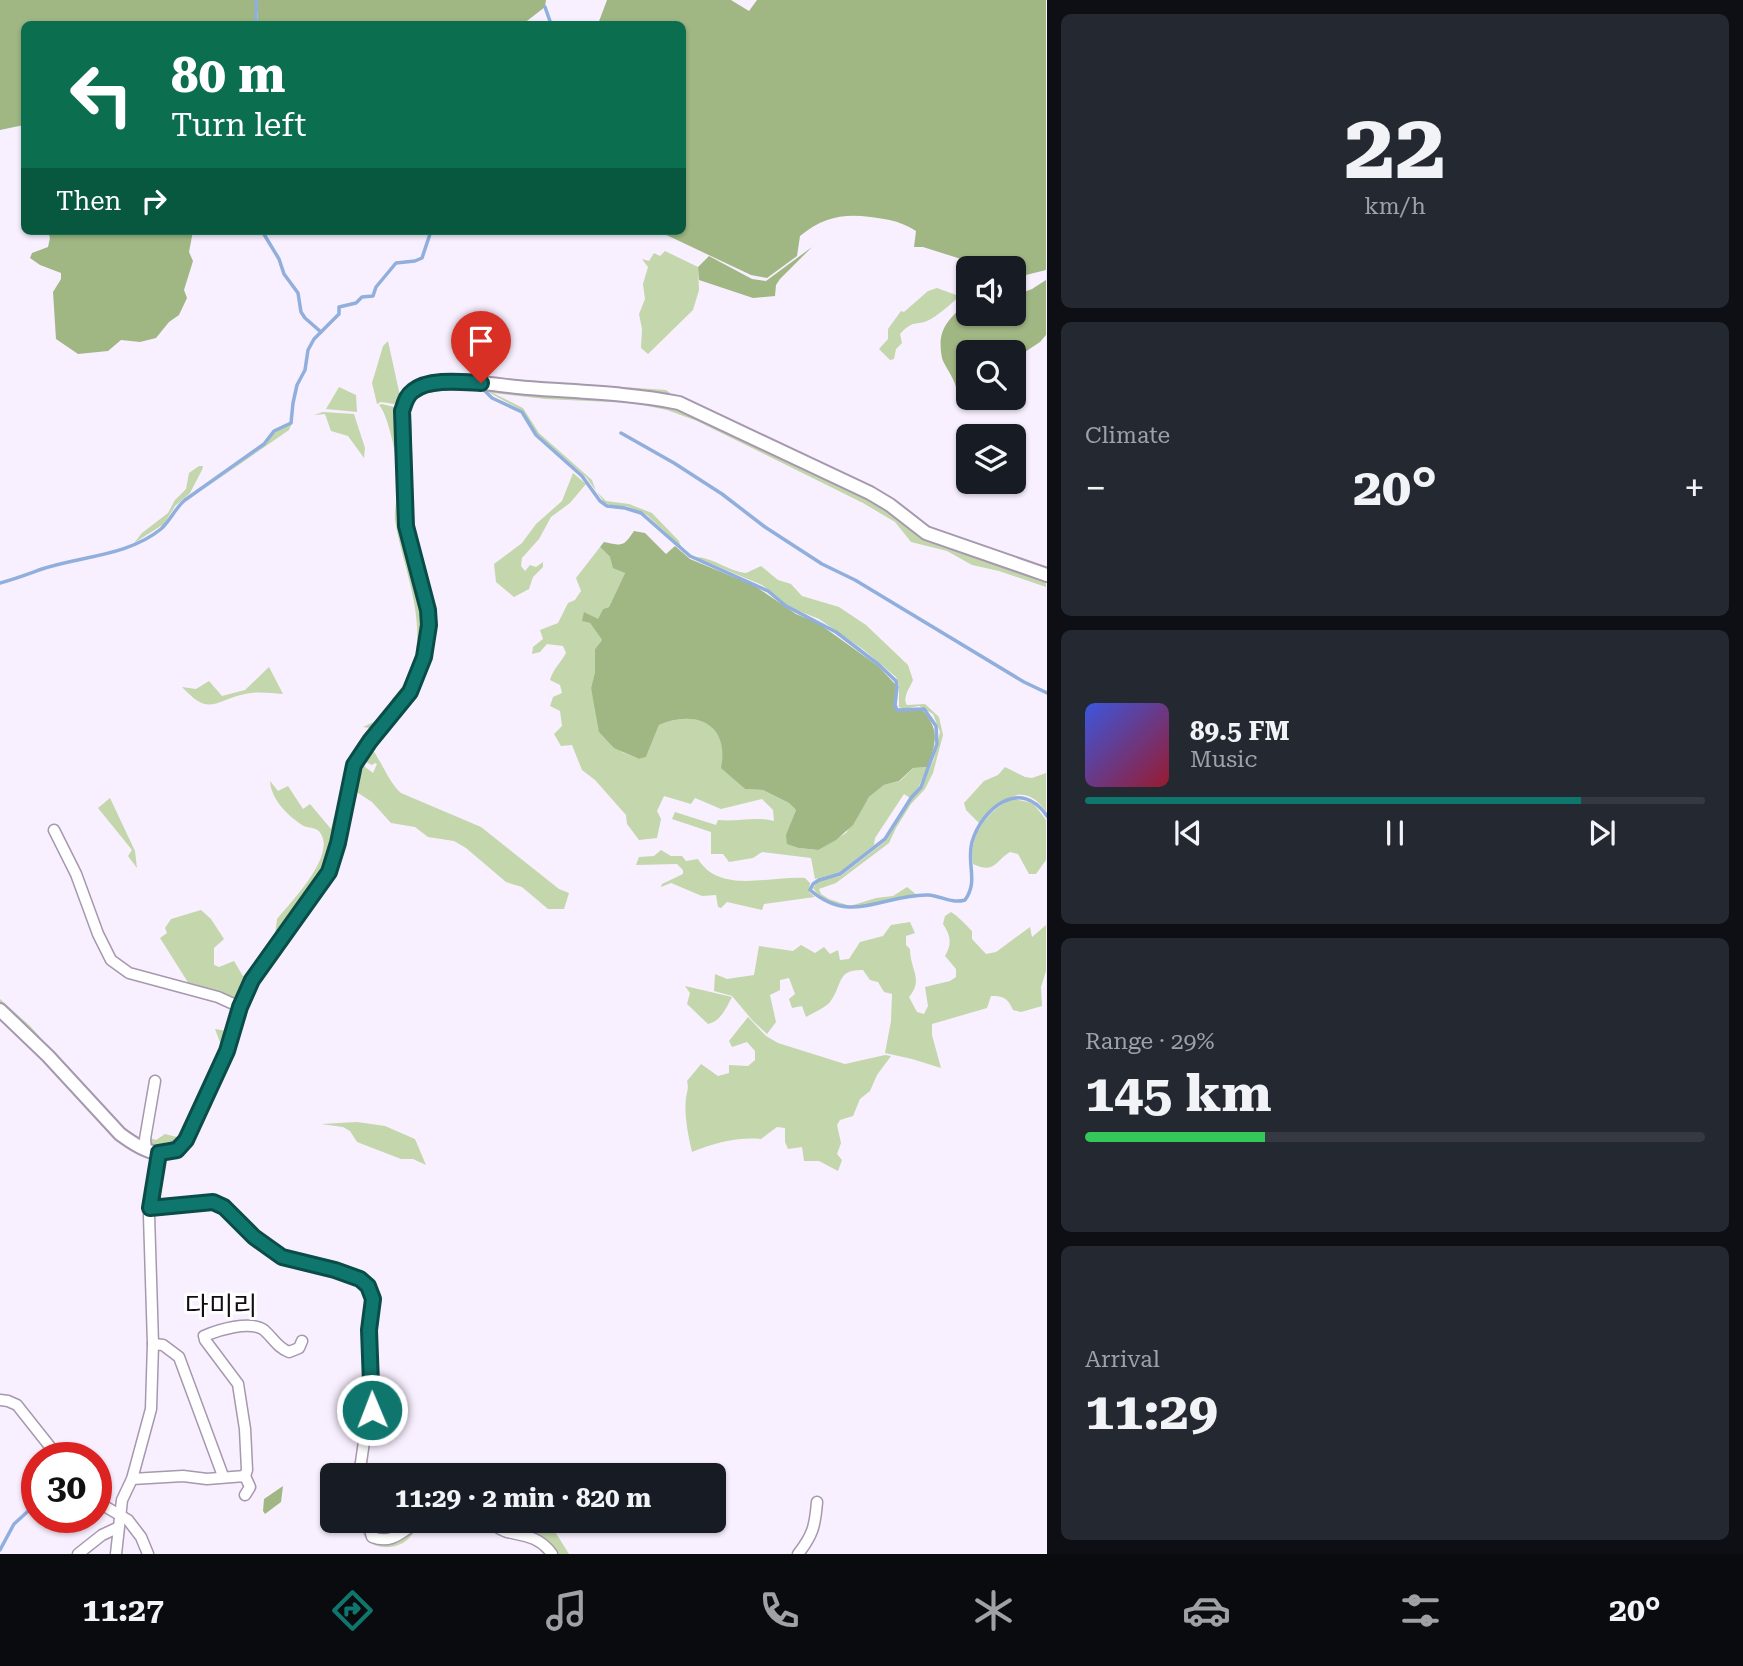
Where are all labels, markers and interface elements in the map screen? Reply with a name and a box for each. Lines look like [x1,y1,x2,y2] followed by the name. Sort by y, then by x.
[171,47,286,104] text: 80 m
[56,49,147,140] icon: left
[1344,94,1446,200] text: 22
[171,106,306,144] text: Turn left
[135,182,173,220] icon: right
[56,186,121,216] text: Then
[1364,193,1426,220] text: km/h
[956,256,1026,494] map controls
[956,256,1026,326] button: sound
[451,311,511,383] pin
[462,322,500,360] icon: arrive
[956,340,1026,410] button: search
[1085,422,1170,449] text: Climate
[956,424,1026,494] button: layers
[1353,457,1437,518] text: 20°
[1085,466,1106,510] text: −
[1684,466,1705,510] text: +
[1190,716,1290,746] text: 89.5 FM
[1190,746,1257,773] text: Music
[1169,814,1207,852] icon: previous
[1376,814,1414,852] icon: pause
[1583,814,1621,852] icon: next
[1085,1028,1214,1055] text: Range · 29%
[1085,1063,1272,1124] text: 145 km
[185,1291,257,1321] district label: 다미리
[1085,1346,1160,1373] text: Arrival
[335,1373,409,1447] position arrow
[1085,1381,1218,1442] text: 11:29
[21,1442,112,1533] speed limit sign: 30
[395,1483,651,1513] text: 11:29 · 2 min · 820 m
[328,1586,377,1635] icon: directions
[542,1586,591,1635] icon: music
[755,1586,804,1635] icon: phone
[969,1586,1018,1635] icon: climate
[1182,1586,1231,1635] icon: car
[1396,1586,1445,1635] icon: filters
[82,1591,164,1629] text: 11:27
[1609,1591,1661,1629] text: 20°

